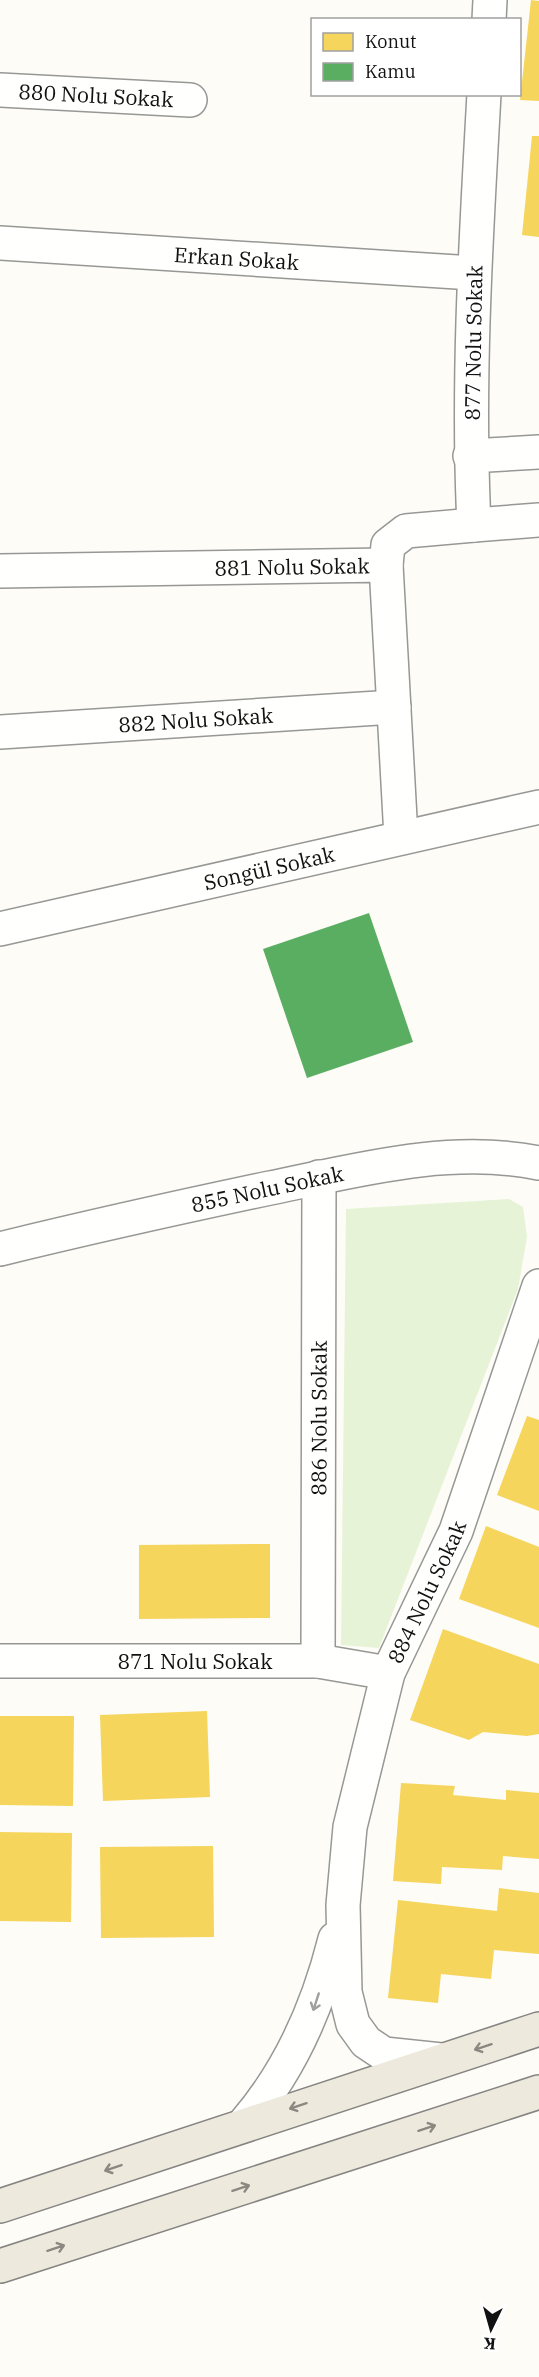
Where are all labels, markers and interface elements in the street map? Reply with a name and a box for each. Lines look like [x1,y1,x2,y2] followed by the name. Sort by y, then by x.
[311,18,521,96] legend
[365,30,416,53] text: Konut
[365,60,416,83] text: Kamu
[18,77,175,113] street label: 880 Nolu Sokak
[173,240,301,276] street label: Erkan Sokak
[458,264,488,421] street label: 877 Nolu Sokak
[214,551,371,582] street label: 881 Nolu Sokak
[117,701,275,738] street label: 882 Nolu Sokak
[201,840,338,896] street label: Songül Sokak
[188,1159,347,1219] street label: 855 Nolu Sokak
[304,1340,333,1496] street label: 886 Nolu Sokak
[381,1516,473,1668] street label: 884 Nolu Sokak
[117,1647,273,1675] street label: 871 Nolu Sokak
[310,1992,321,2011] one-way arrow
[474,2042,493,2053] one-way arrow
[289,2101,308,2112] one-way arrow
[417,2122,436,2133] one-way arrow
[104,2163,123,2174] one-way arrow
[231,2182,250,2193] one-way arrow
[46,2242,65,2253] one-way arrow
[461,2299,521,2359] north arrow
[482,2333,497,2354] text: K

